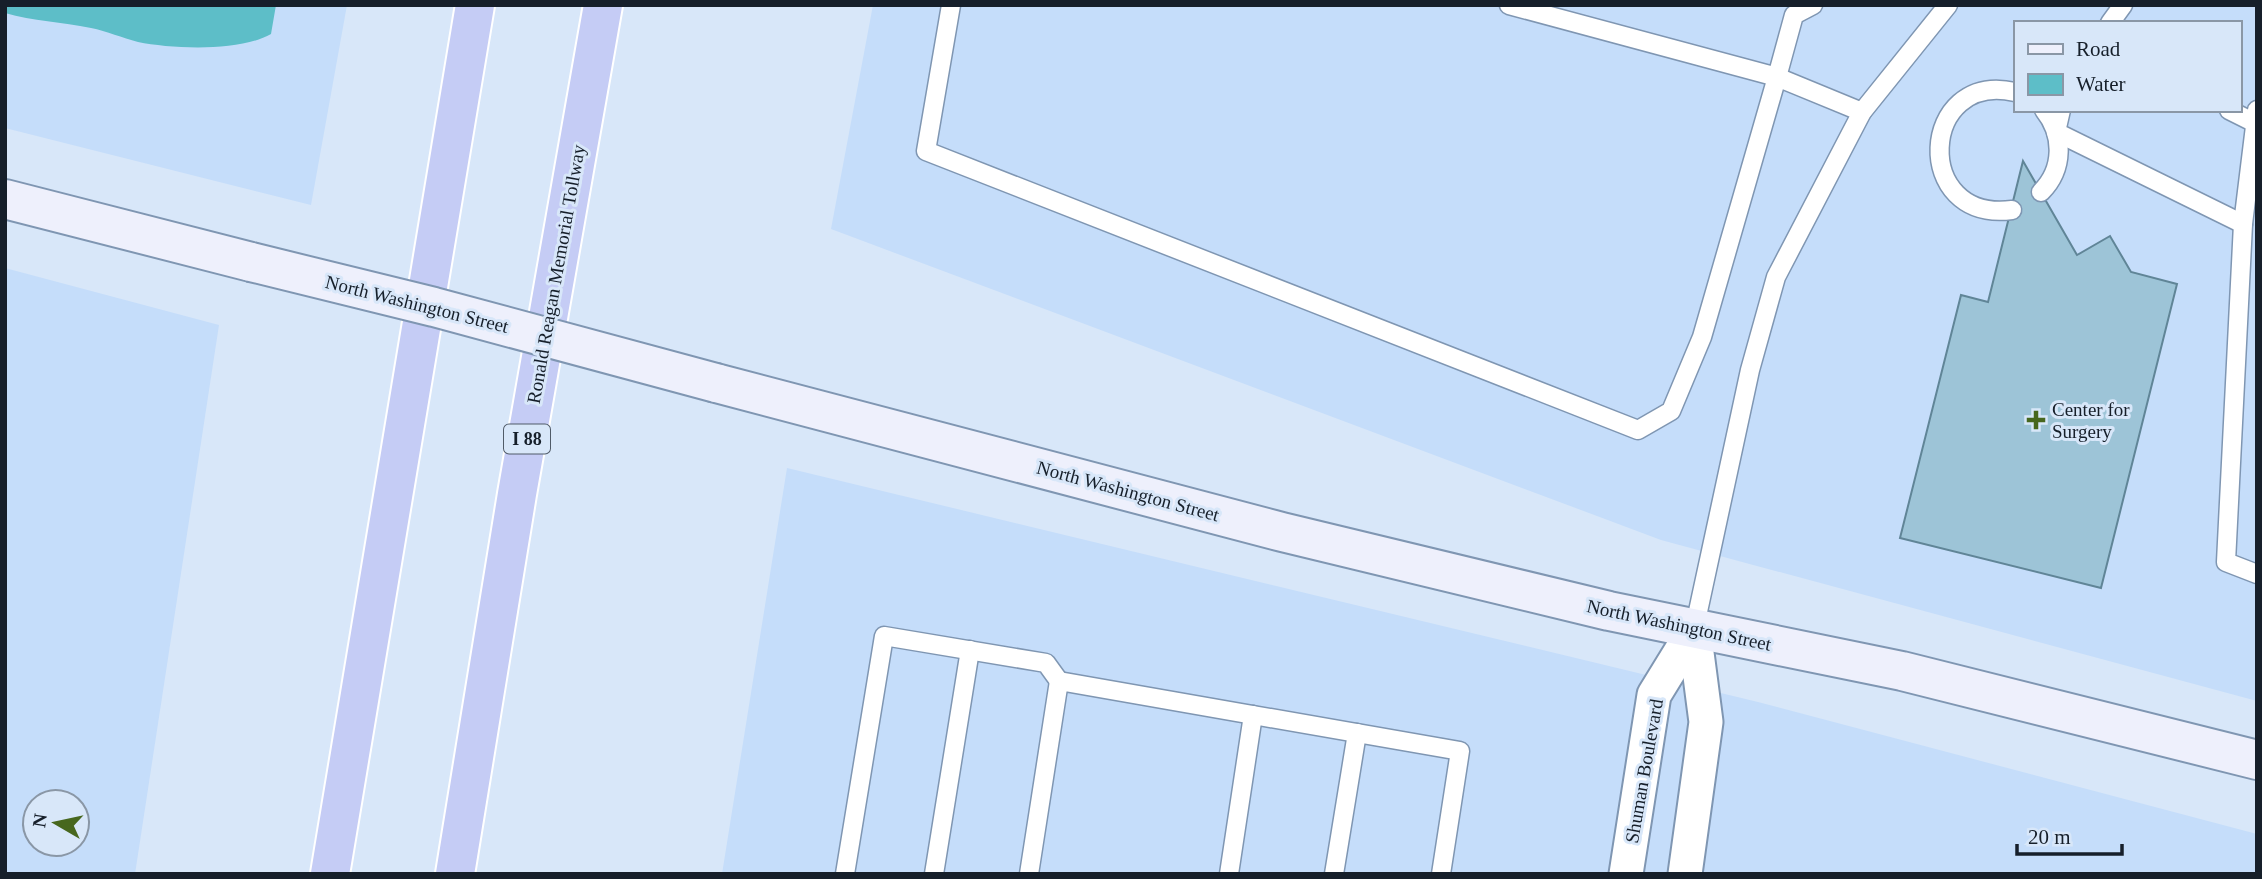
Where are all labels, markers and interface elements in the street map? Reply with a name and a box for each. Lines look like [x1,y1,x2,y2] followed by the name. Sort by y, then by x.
[2014,21,2241,112] legend
[2076,37,2121,61] text: Road
[2076,72,2126,96] text: Water
[523,142,589,405] street label: Ronald Reagan Memorial Tollway
[323,271,511,337] street label: North Washington Street
[2052,399,2130,442] place label: Center for Surgery
[2026,410,2046,430] marker: Center for Surgery
[504,424,550,454] road number: I 88
[1034,457,1222,526] street label: North Washington Street
[1585,595,1774,655] street label: North Washington Street
[1621,697,1667,845] street label: Shuman Boulevard
[21,788,91,858] north arrow
[28,812,51,829] text: N
[2017,812,2122,856] scale bar
[2028,825,2071,849] text: 20 m

